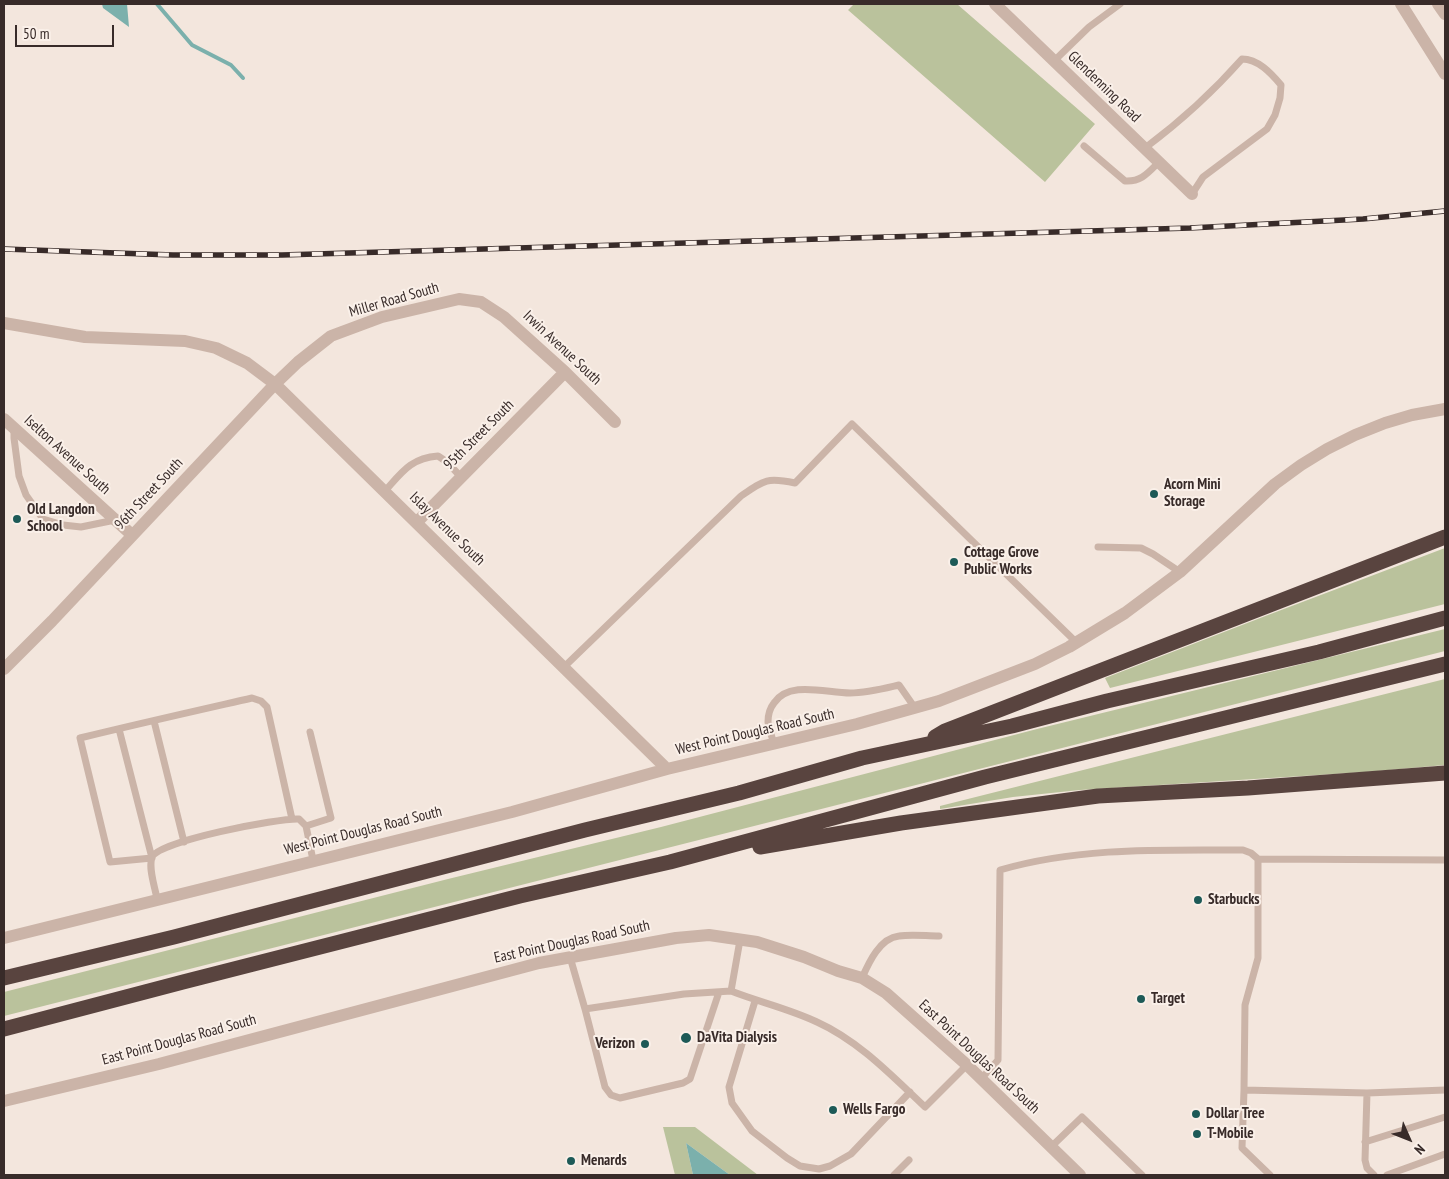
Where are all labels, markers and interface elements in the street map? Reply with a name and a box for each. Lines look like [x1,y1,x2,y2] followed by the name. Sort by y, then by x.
[18,15,116,47] scale bar
[23,24,49,43] text: 50 m
[1064,48,1144,126] street label: Glendenning Road
[347,279,441,321] street label: Miller Road South
[519,307,605,389] street label: Irwin Avenue South
[440,396,518,474] street label: 95th Street South
[20,412,114,498] street label: Iselton Avenue South
[111,454,187,534] street label: 96th Street South
[1164,476,1221,511] place label: Acorn Mini Storage
[405,488,489,570] street label: Islay Avenue South
[1148,488,1160,500] marker: Acorn Mini Storage
[27,501,95,536] place label: Old Langdon School
[11,513,23,525] marker: Old Langdon School
[964,544,1039,579] place label: Cottage Grove Public Works
[948,556,960,568] marker: Cottage Grove Public Works
[674,705,836,759] street label: West Point Douglas Road South
[282,803,444,859] street label: West Point Douglas Road South
[1208,891,1260,909] place label: Starbucks
[1192,894,1204,906] marker: Starbucks
[492,917,652,967] street label: East Point Douglas Road South
[1151,990,1185,1008] place label: Target
[1135,993,1147,1005] marker: Target
[915,996,1043,1118] street label: East Point Douglas Road South
[100,1011,258,1069] street label: East Point Douglas Road South
[697,1029,777,1047] place label: DaVita Dialysis
[679,1031,693,1045] marker: DaVita Dialysis
[595,1035,635,1053] place label: Verizon
[639,1038,651,1050] marker: Verizon
[843,1101,905,1119] place label: Wells Fargo
[827,1104,839,1116] marker: Wells Fargo
[1206,1105,1265,1123] place label: Dollar Tree
[1190,1108,1202,1120] marker: Dollar Tree
[1384,1114,1434,1164] north arrow
[1207,1125,1254,1143] place label: T-Mobile
[1191,1128,1203,1140] marker: T-Mobile
[1411,1140,1429,1158] text: N
[581,1152,627,1170] place label: Menards
[565,1155,577,1167] marker: Menards

